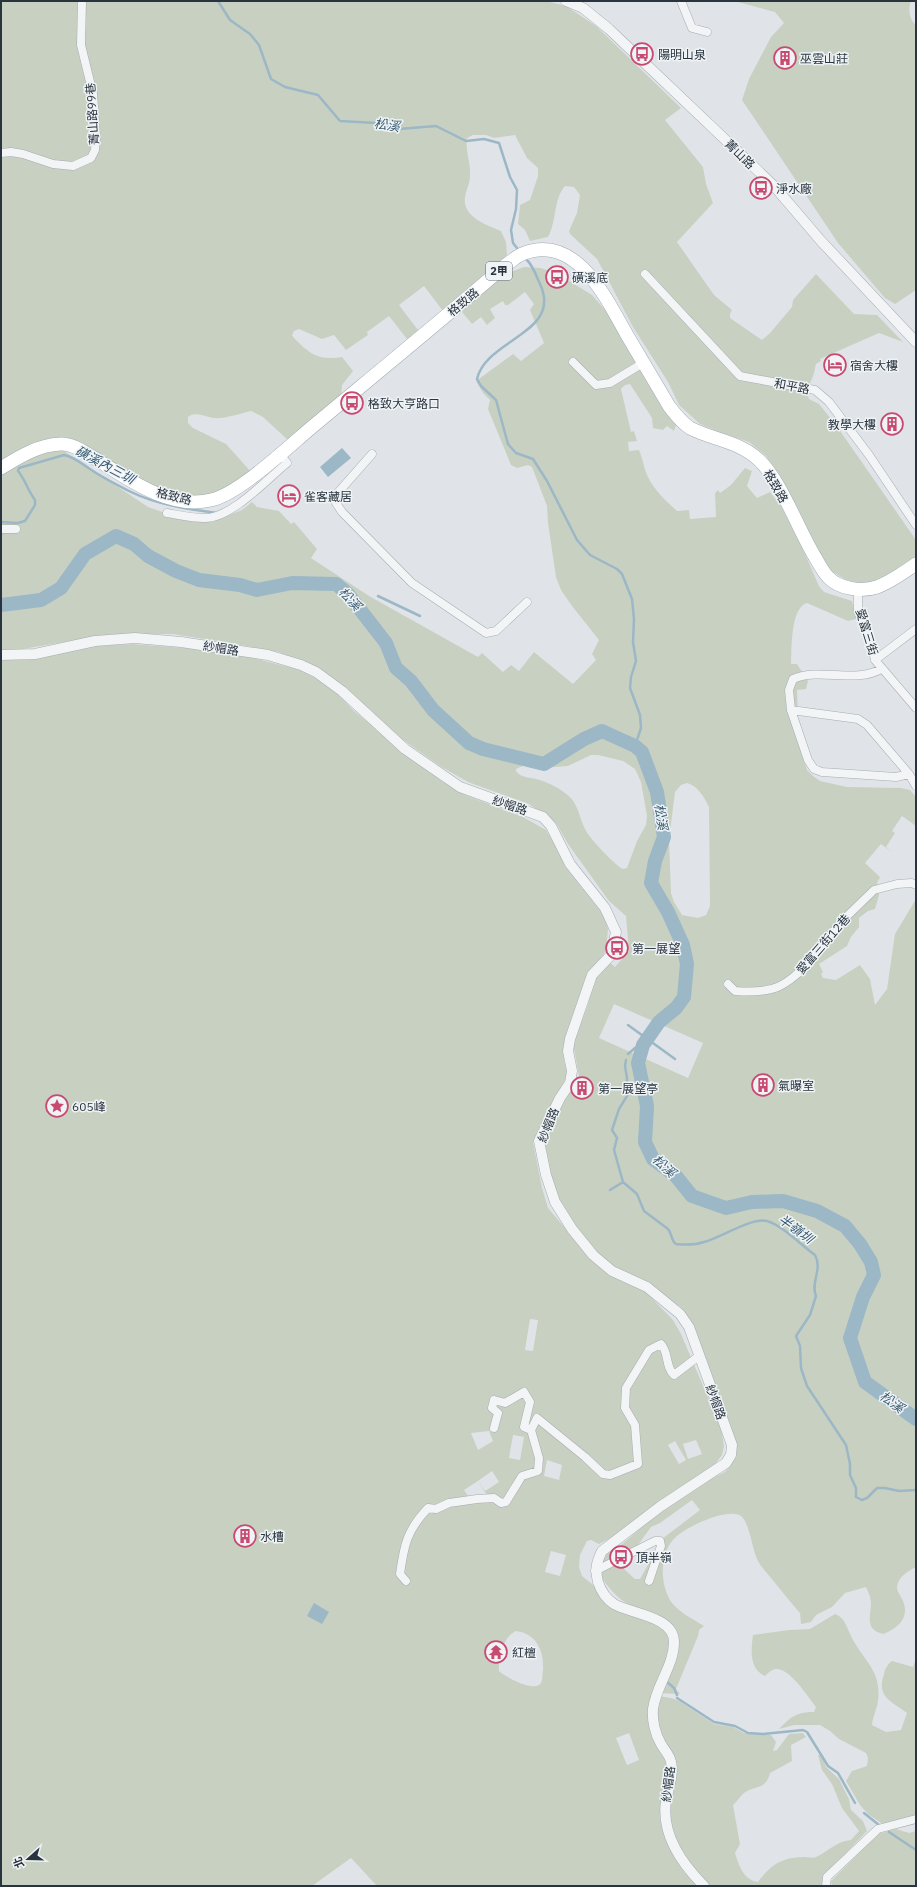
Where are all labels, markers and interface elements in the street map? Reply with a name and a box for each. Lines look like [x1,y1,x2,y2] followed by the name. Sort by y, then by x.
[629,41,655,67] bus stop icon: 陽明山泉
[772,45,798,71] building icon: 巫雲山莊
[658,47,706,62] place label: 陽明山泉
[800,51,848,66] place label: 巫雲山莊
[82,82,102,146] street label: 菁山路99巷
[373,115,403,136] water label: 松溪
[722,136,758,172] street label: 菁山路
[748,175,774,201] bus stop icon: 淨水廠
[776,181,812,196] place label: 淨水廠
[486,262,512,280] road number: 2甲
[544,264,570,290] bus stop icon: 磺溪底
[572,270,608,285] place label: 磺溪底
[444,285,482,319] street label: 格致路
[822,352,848,378] hotel icon: 宿舍大樓
[850,358,898,373] place label: 宿舍大樓
[773,375,811,397] street label: 和平路
[339,390,365,416] bus stop icon: 格致大亨路口
[368,396,440,411] place label: 格致大亨路口
[879,411,905,437] building icon: 教學大樓
[828,417,876,432] place label: 教學大樓
[72,442,139,489] water label: 磺溪內三圳
[761,467,791,505] street label: 格致路
[276,483,302,509] hotel icon: 雀客藏居
[155,484,193,508] street label: 格致路
[304,489,352,504] place label: 雀客藏居
[335,584,366,616] water label: 松溪
[853,607,881,657] street label: 愛富三街
[202,638,240,658] street label: 紗帽路
[491,792,529,818] street label: 紗帽路
[651,803,672,833] water label: 松溪
[793,911,853,977] street label: 愛富三街12巷
[604,935,630,961] bus stop icon: 第一展望
[632,941,680,956] place label: 第一展望
[750,1072,776,1098] building icon: 氣曝室
[569,1075,595,1101] building icon: 第一展望亭
[778,1078,814,1093] place label: 氣曝室
[598,1081,658,1096] place label: 第一展望亭
[44,1093,70,1119] place icon: 605峰
[72,1099,106,1114] place label: 605峰
[534,1105,562,1145] street label: 紗帽路
[649,1151,681,1182] water label: 松溪
[775,1211,818,1249] water label: 半嶺圳
[703,1383,729,1421] street label: 紗帽路
[876,1387,909,1418] water label: 松溪
[232,1523,258,1549] building icon: 水槽
[260,1529,284,1544] place label: 水槽
[608,1544,634,1570] bus stop icon: 頂半嶺
[636,1550,672,1565] place label: 頂半嶺
[483,1639,509,1665] temple icon: 紅檀
[512,1645,536,1660] place label: 紅檀
[658,1765,678,1803] street label: 紗帽路
[8,1839,48,1879] north arrow
[10,1855,27,1870] text: 北

